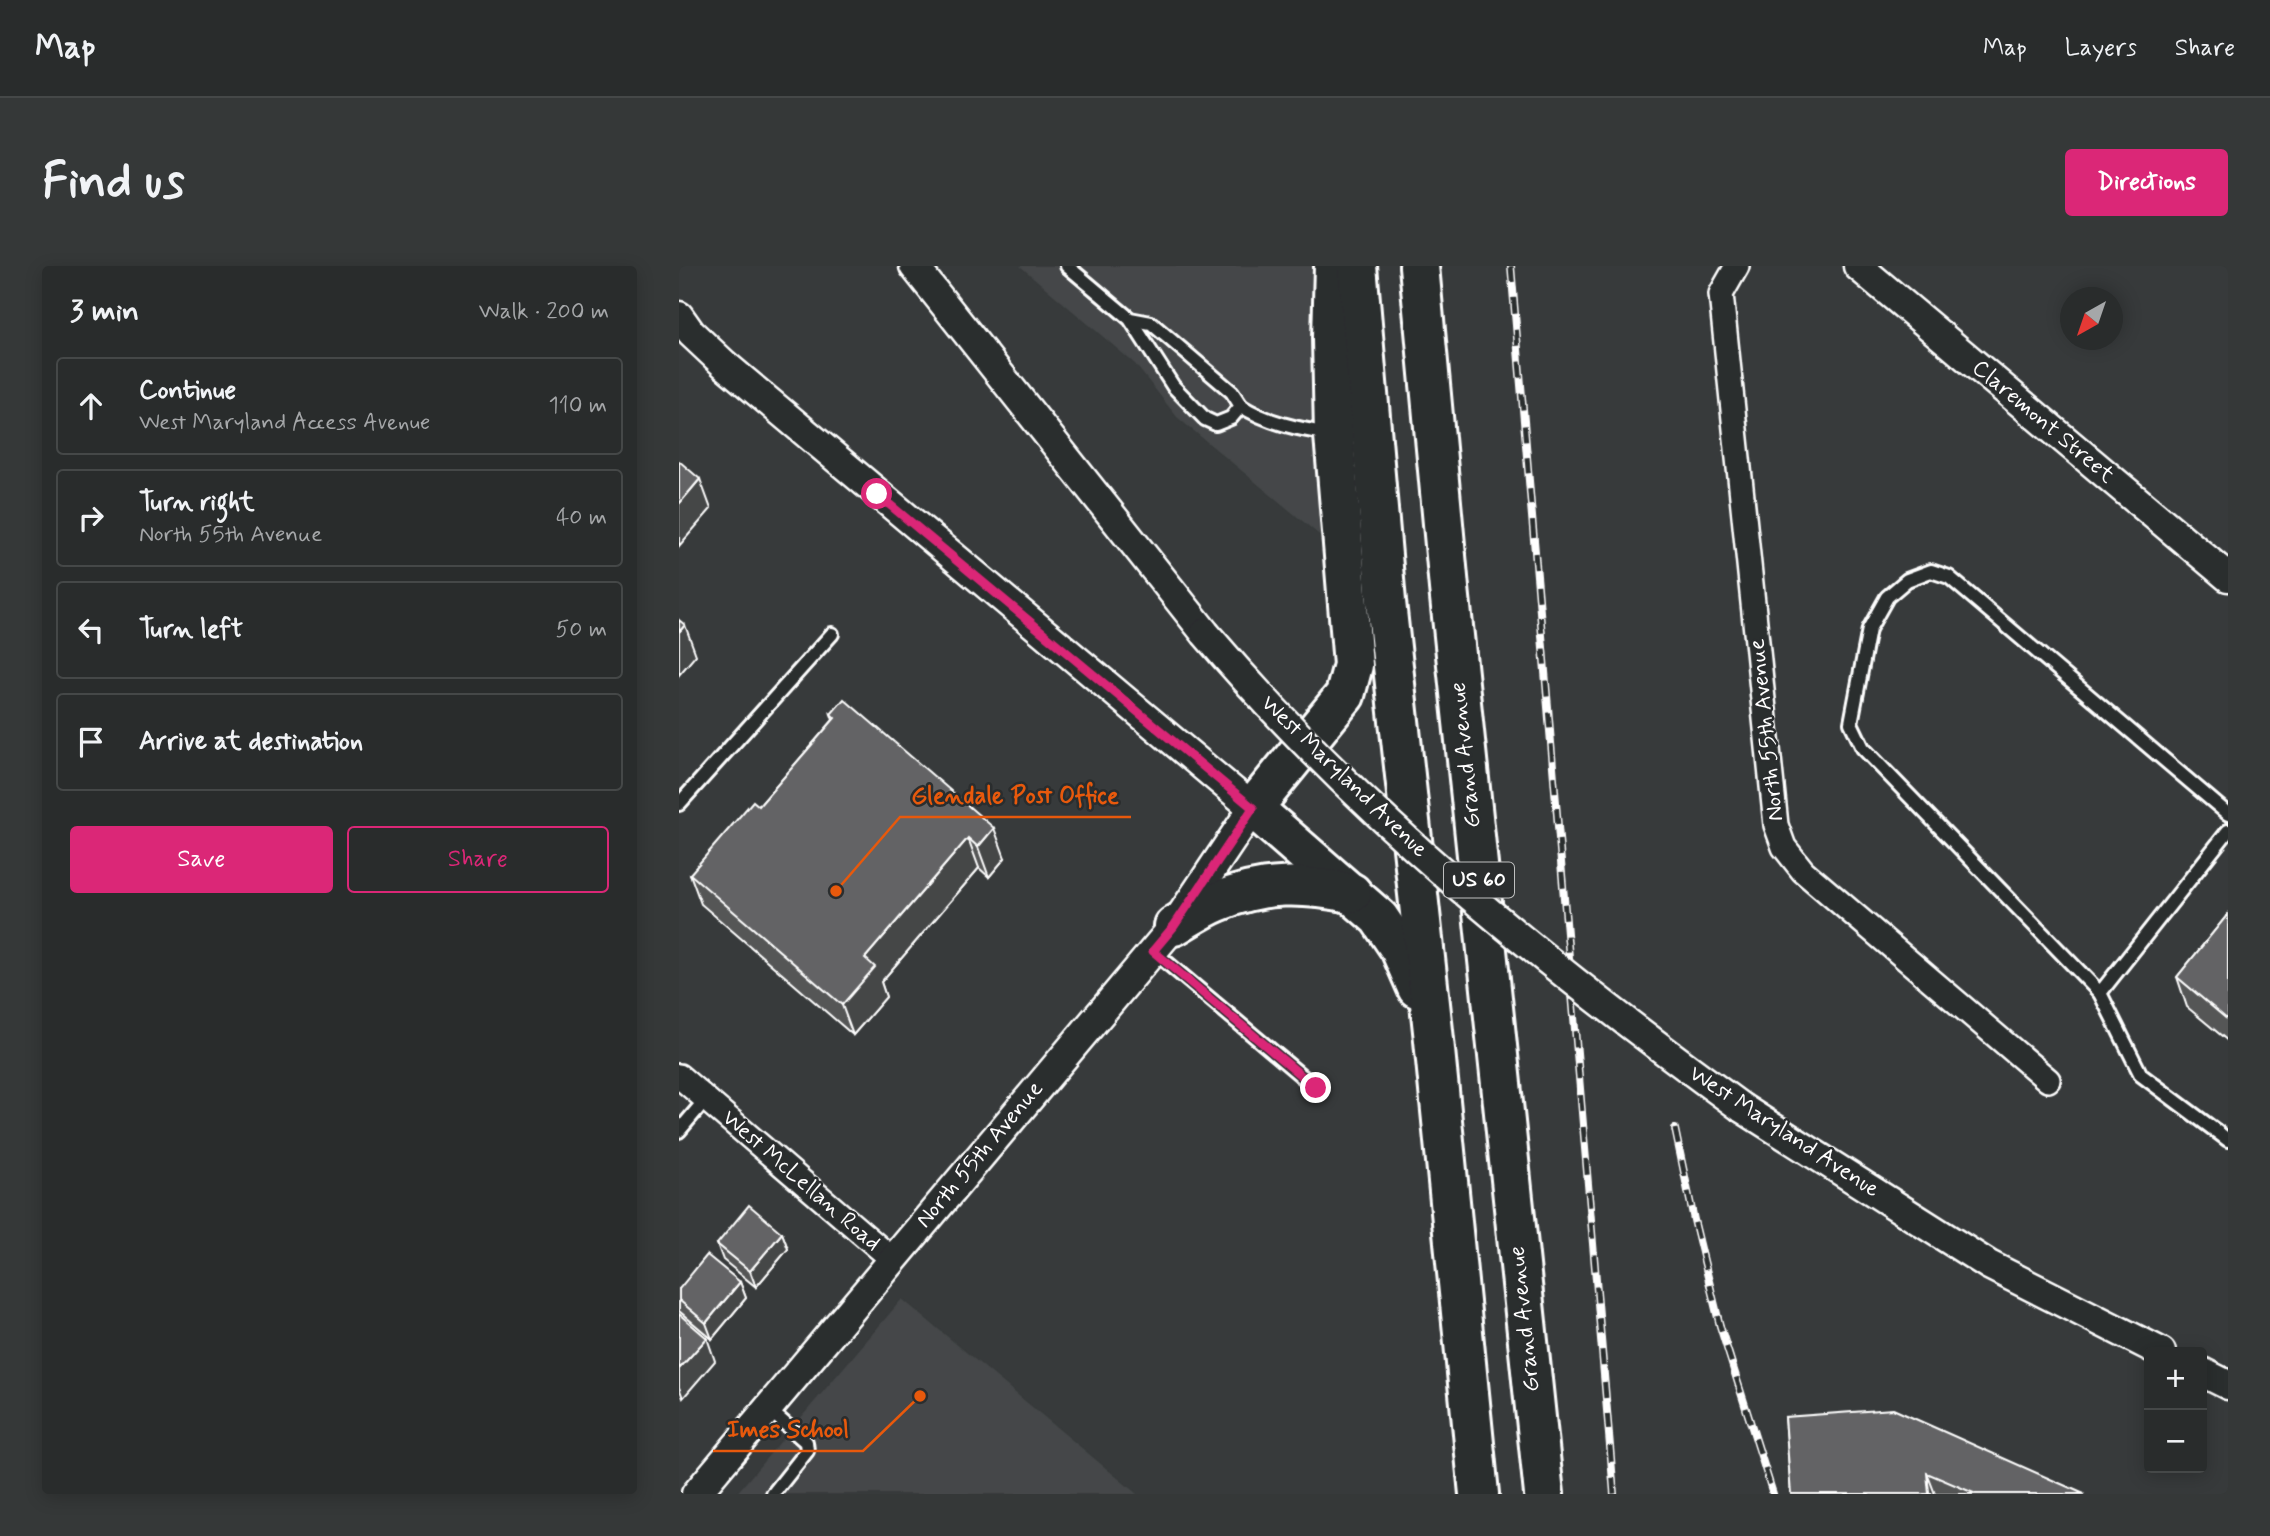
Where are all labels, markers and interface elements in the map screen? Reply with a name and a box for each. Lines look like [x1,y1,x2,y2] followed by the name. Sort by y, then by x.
[35,26,95,70] text: Map
[1983,33,2027,64] text: Map
[2065,33,2137,64] text: Layers
[2175,33,2235,64] text: Share
[2065,149,2228,216] button: Directions
[42,150,185,215] text: Find us
[2060,287,2123,350] north arrow
[70,292,139,331] text: 3 min
[479,297,609,327] text: Walk · 200 m
[1965,353,2121,491] street label: Claremont Street
[139,374,236,408] text: Continue
[72,387,110,425] icon: ahead
[548,391,607,421] text: 110 m
[139,408,430,438] text: West Maryland Access Avenue
[861,478,892,509] route start
[139,486,255,520] text: Turn right
[72,499,110,537] icon: right
[556,503,607,533] text: 40 m
[139,520,322,550] text: North 55th Avenue
[72,611,110,649] icon: left
[139,613,243,647] text: Turn left
[556,615,607,645] text: 50 m
[1743,637,1791,823] street label: North 55th Avenue
[1443,681,1489,829] street label: Grand Avenue
[1254,689,1434,865] street label: West Maryland Avenue
[72,723,110,761] icon: arrive
[139,725,363,759] text: Arrive at destination
[900,772,1131,817] callout: Glendale Post Office
[911,781,1119,812] text: Glendale Post Office
[70,826,333,893] button: Save
[347,826,609,893] button: Share
[1444,862,1514,898] road number: US 60
[1683,1059,1885,1205] street label: West Maryland Avenue
[1300,1072,1331,1103] route end
[910,1075,1050,1235] street label: North 55th Avenue
[715,1104,887,1258] street label: West McLellan Road
[1502,1245,1548,1393] street label: Grand Avenue
[2144,1347,2207,1473] map controls
[2144,1347,2207,1410] button: +
[713,1406,863,1451] callout: Imes School
[2144,1410,2207,1473] button: −
[727,1415,849,1446] text: Imes School

